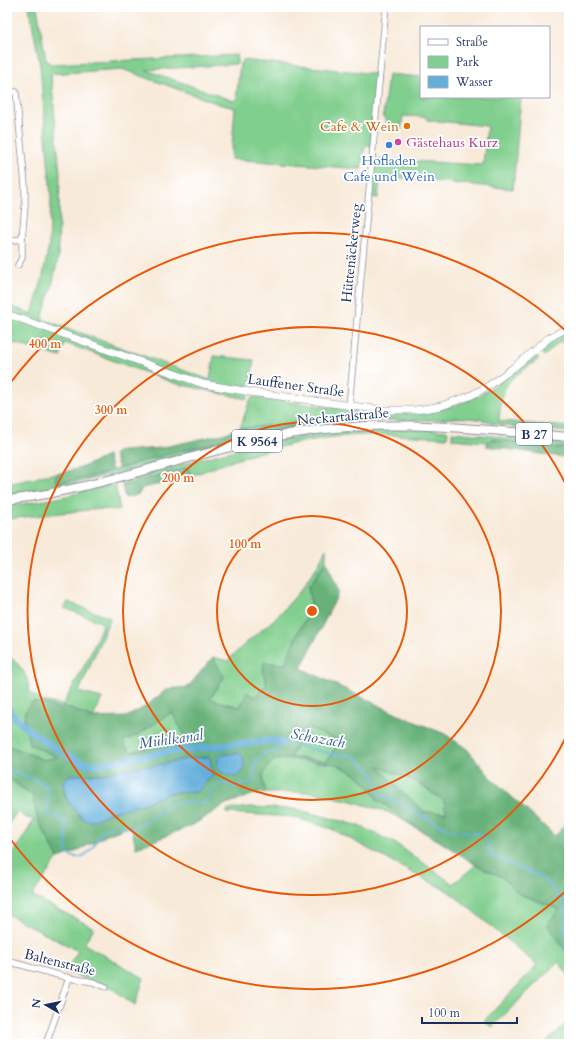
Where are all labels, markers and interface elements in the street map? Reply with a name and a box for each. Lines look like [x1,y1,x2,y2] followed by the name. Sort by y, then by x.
[420,26,550,98] legend
[456,34,488,50] text: Straße
[456,54,480,70] text: Park
[455,74,493,90] text: Wasser
[320,117,399,136] place label: Cafe & Wein
[402,121,412,131] marker: Cafe & Wein
[406,133,499,152] place label: Gästehaus Kurz
[393,137,403,147] marker: Gästehaus Kurz
[384,140,394,150] marker: Hofladen Cafe und Wein
[343,151,435,186] place label: Hofladen Cafe und Wein
[337,202,366,304] street label: Hüttenäckerweg
[29,336,62,352] text: 400 m
[246,369,346,402] street label: Lauffener Straße
[95,402,128,418] text: 300 m
[296,403,390,430] street label: Neckartalstraße
[516,423,552,445] road number: B 27
[232,430,282,452] road number: K 9564
[162,470,195,486] text: 200 m
[229,536,262,552] text: 100 m
[305,604,319,618] centre of rings
[289,723,347,753] water label: Schozach
[137,724,205,753] water label: Mühlkanal
[22,944,98,981] street label: Baltenstraße
[26,985,66,1025] north arrow
[28,997,45,1009] text: N
[422,999,517,1025] scale bar
[428,1005,461,1021] text: 100 m

